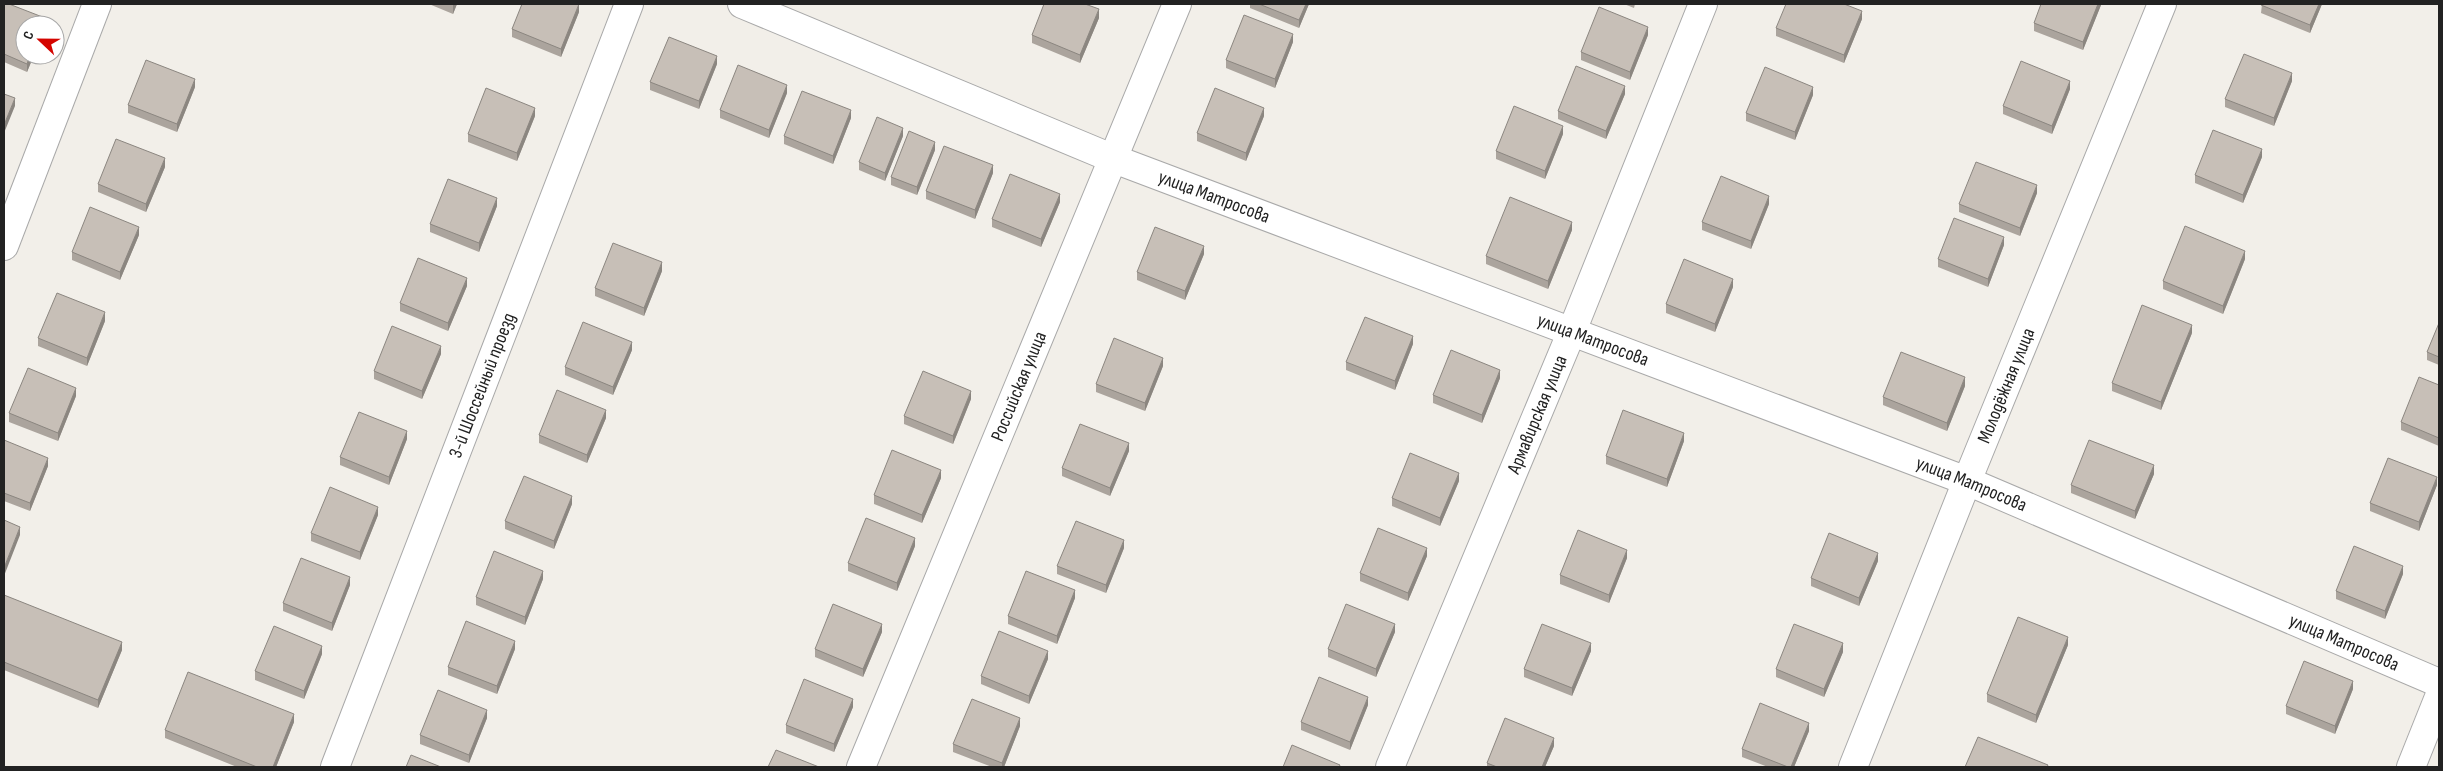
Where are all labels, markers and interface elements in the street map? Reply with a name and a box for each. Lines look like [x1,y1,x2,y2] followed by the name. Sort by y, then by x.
[15,15,65,65] north arrow
[19,29,38,42] text: С
[1155,165,1273,228] street label: улица Матросова
[1534,308,1652,371] street label: улица Матросова
[444,310,520,461] street label: 3-й Шоссейный проезд
[1972,325,2040,447] street label: Молодёжная улица
[986,328,1052,445] street label: Российская улица
[1502,352,1572,478] street label: Армавирская улица
[1913,451,2030,517] street label: улица Матросова
[2286,609,2403,676] street label: улица Матросова

